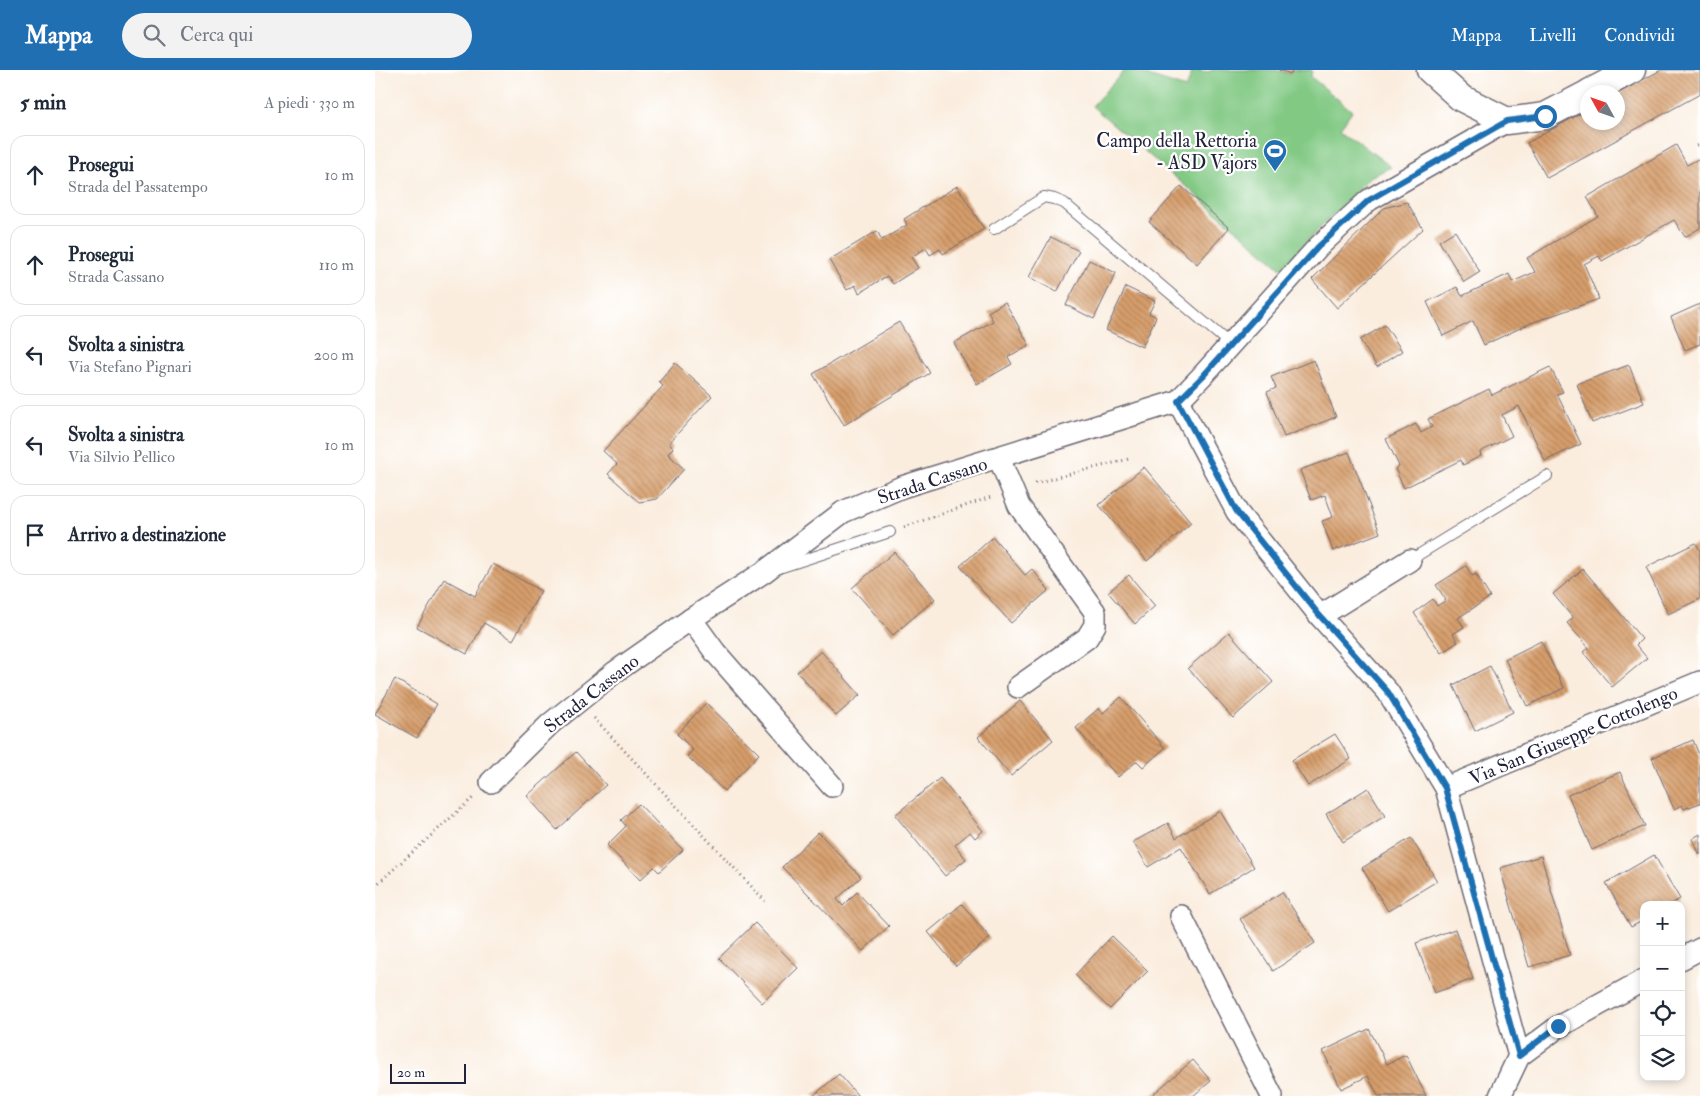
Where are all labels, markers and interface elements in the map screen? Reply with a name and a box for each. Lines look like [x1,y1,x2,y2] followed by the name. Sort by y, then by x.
[122,13,472,58] search box
[25,20,92,51] text: Mappa
[140,21,168,49] icon: search
[180,23,253,47] text: Cerca qui
[1451,24,1501,47] text: Mappa
[1529,24,1576,47] text: Livelli
[1604,24,1675,47] text: Condividi
[1580,85,1625,130] north arrow
[20,89,66,116] text: 5 min
[264,93,355,113] text: A piedi · 330 m
[1534,105,1557,128] route start
[1096,129,1257,175] place label: Campo della Rettoria - ASD Vajors
[1262,138,1288,172] sports icon: Campo della Rettoria - ASD Vajors
[68,153,134,177] text: Prosegui
[21,161,49,189] icon: ahead
[324,165,354,185] text: 10 m
[68,177,208,197] text: Strada del Passatempo
[68,243,134,267] text: Prosegui
[21,251,49,279] icon: ahead
[319,255,354,275] text: 110 m
[68,267,164,287] text: Strada Cassano
[68,333,184,357] text: Svolta a sinistra
[21,341,49,369] icon: left
[314,345,354,365] text: 200 m
[68,357,192,377] text: Via Stefano Pignari
[68,423,184,447] text: Svolta a sinistra
[21,431,49,459] icon: left
[324,435,354,455] text: 10 m
[68,447,175,467] text: Via Silvio Pellico
[874,452,990,510] street label: Strada Cassano
[21,521,49,549] icon: arrive
[68,523,226,547] text: Arrivo a destinazione
[539,649,644,738] street label: Strada Cassano
[1466,681,1682,792] street label: Via San Giuseppe Cottolengo
[1640,901,1685,1081] map controls
[1640,901,1685,946] button: +
[1640,946,1685,991] button: −
[1640,991,1685,1036] button: locate
[1547,1015,1570,1038] route end
[1640,1036,1685,1081] button: layers
[390,1061,466,1084] scale bar
[397,1064,425,1081] text: 20 m

